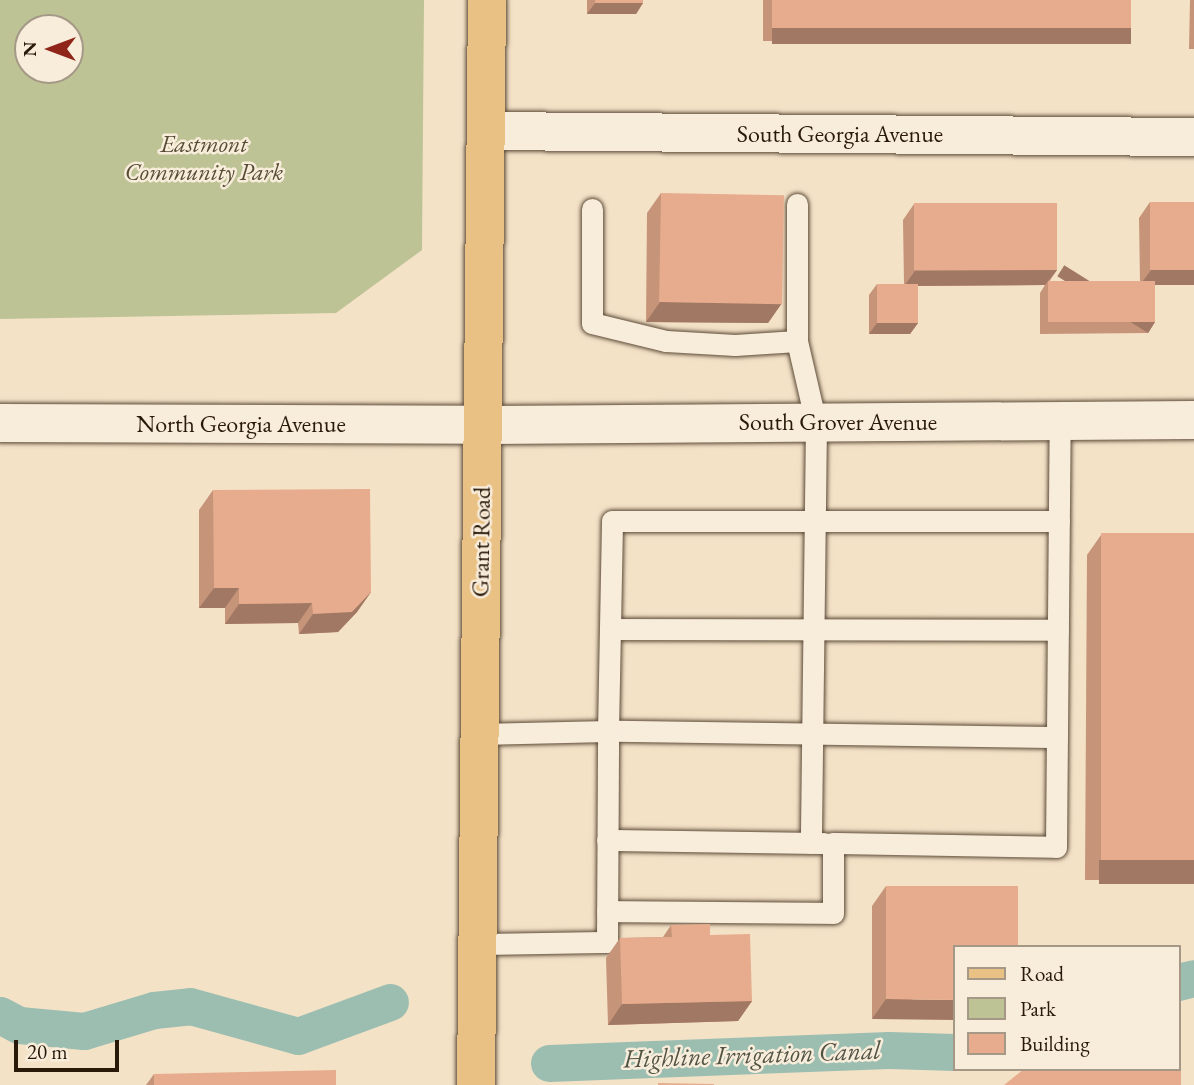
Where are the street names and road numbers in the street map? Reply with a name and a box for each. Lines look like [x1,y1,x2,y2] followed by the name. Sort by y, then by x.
[737,120,943,148] street label: South Georgia Avenue
[739,408,937,436] street label: South Grover Avenue
[136,410,346,438] street label: North Georgia Avenue
[466,487,496,597] street label: Grant Road

